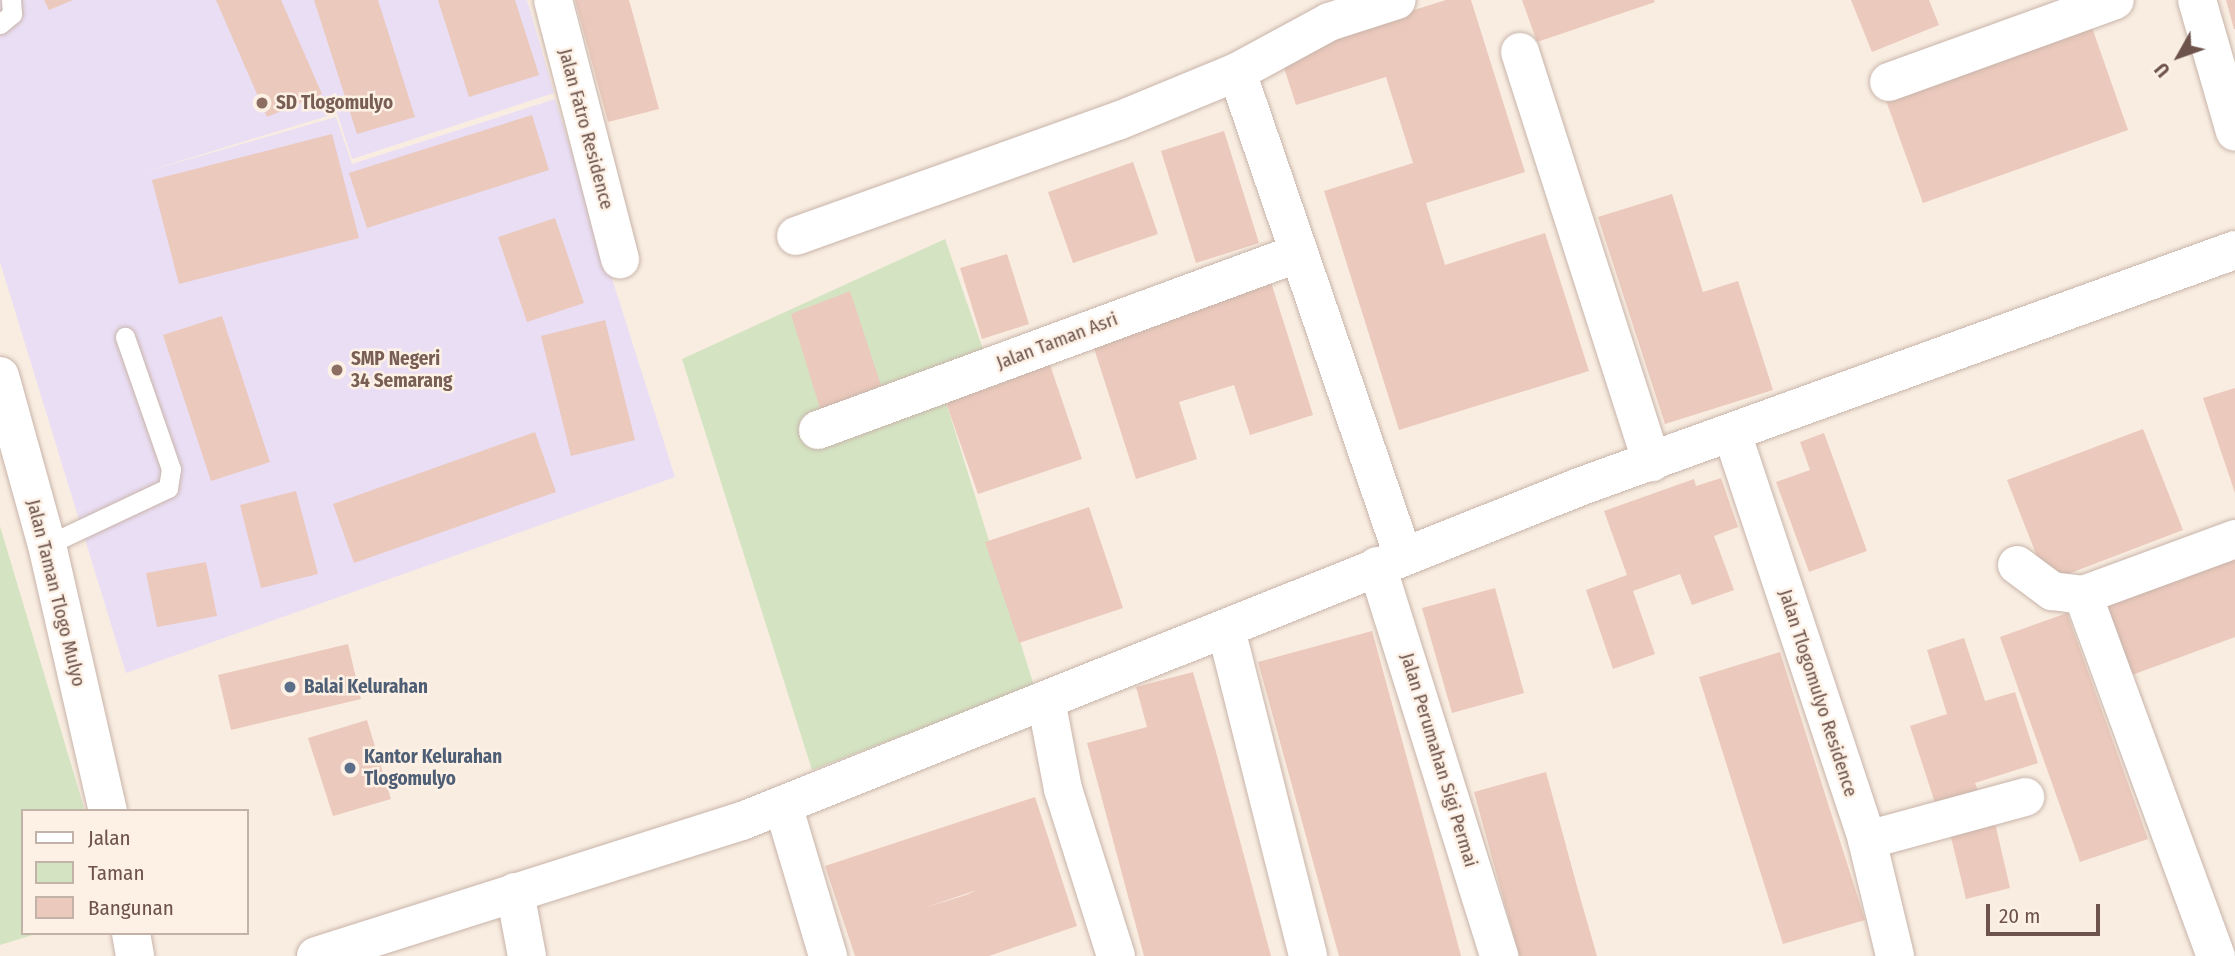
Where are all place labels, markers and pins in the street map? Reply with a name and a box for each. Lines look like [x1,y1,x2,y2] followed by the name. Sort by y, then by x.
[276,92,393,114] place label: SD Tlogomulyo
[254,95,270,111] marker: SD Tlogomulyo
[351,348,452,392] place label: SMP Negeri 34 Semarang
[329,362,345,378] marker: SMP Negeri 34 Semarang
[304,676,428,698] place label: Balai Kelurahan
[282,679,298,695] marker: Balai Kelurahan
[364,746,502,790] place label: Kantor Kelurahan Tlogomulyo
[342,760,358,776] marker: Kantor Kelurahan Tlogomulyo

